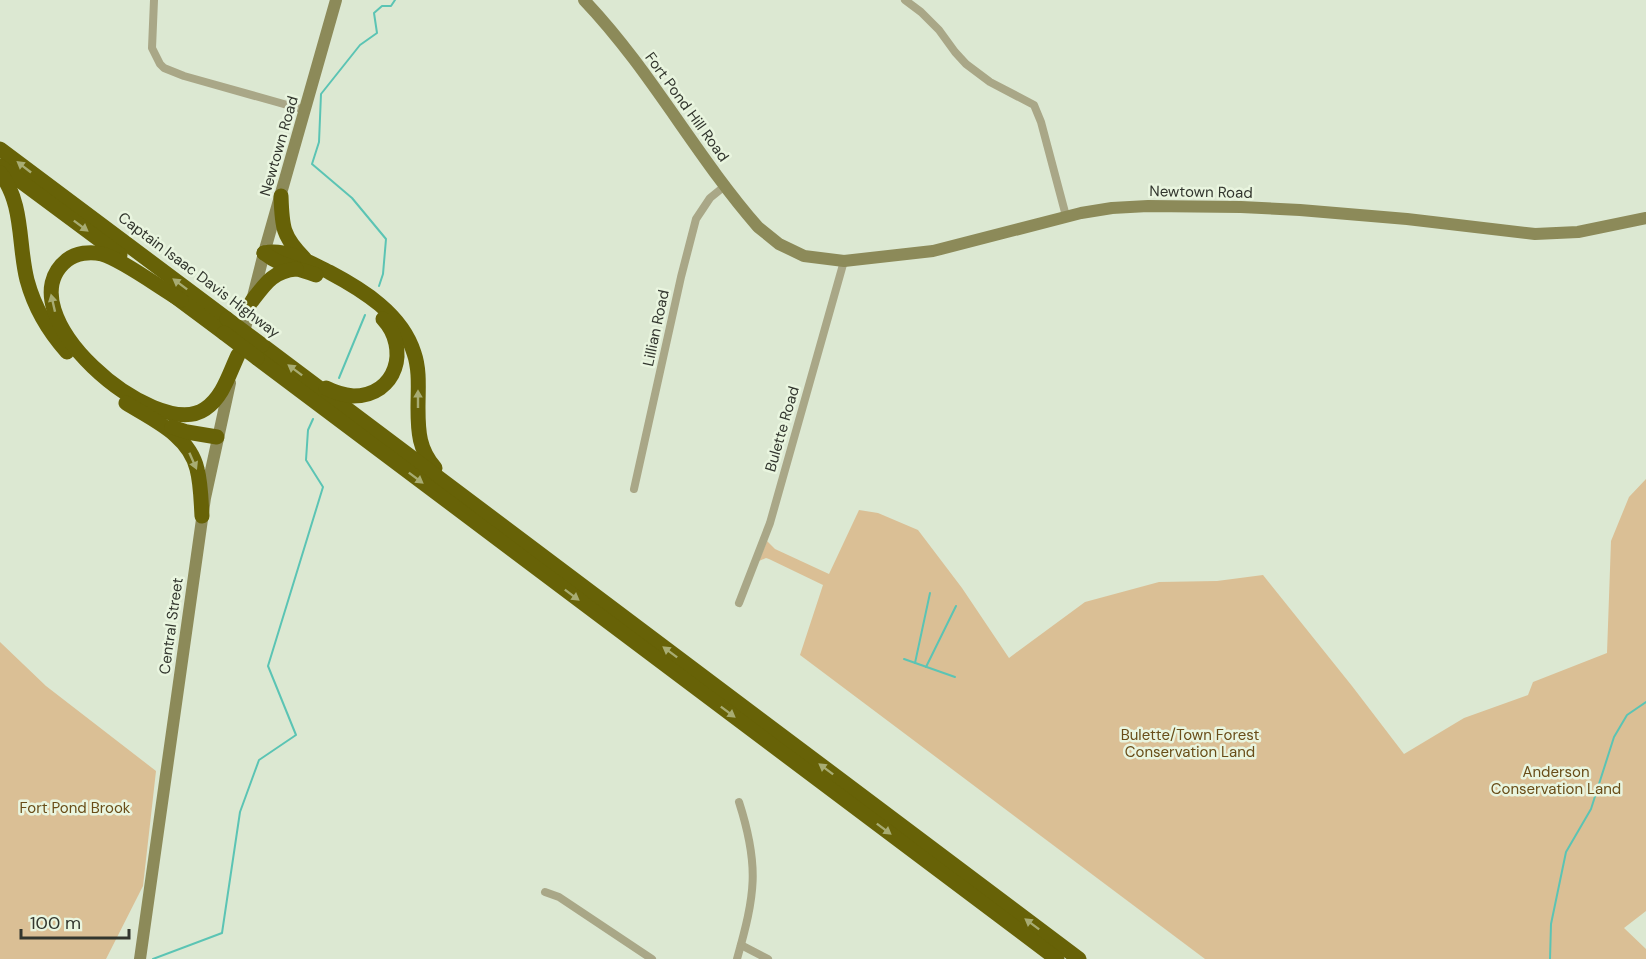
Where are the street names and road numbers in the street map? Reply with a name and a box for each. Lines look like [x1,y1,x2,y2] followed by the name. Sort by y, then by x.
[641,48,733,166] street label: Fort Pond Hill Road
[255,94,303,198] street label: Newtown Road
[1149,181,1253,203] street label: Newtown Road
[114,208,284,343] street label: Captain Isaac Davis Highway
[638,288,674,368] street label: Lillian Road
[760,384,804,474] street label: Bulette Road
[154,576,188,676] street label: Central Street

